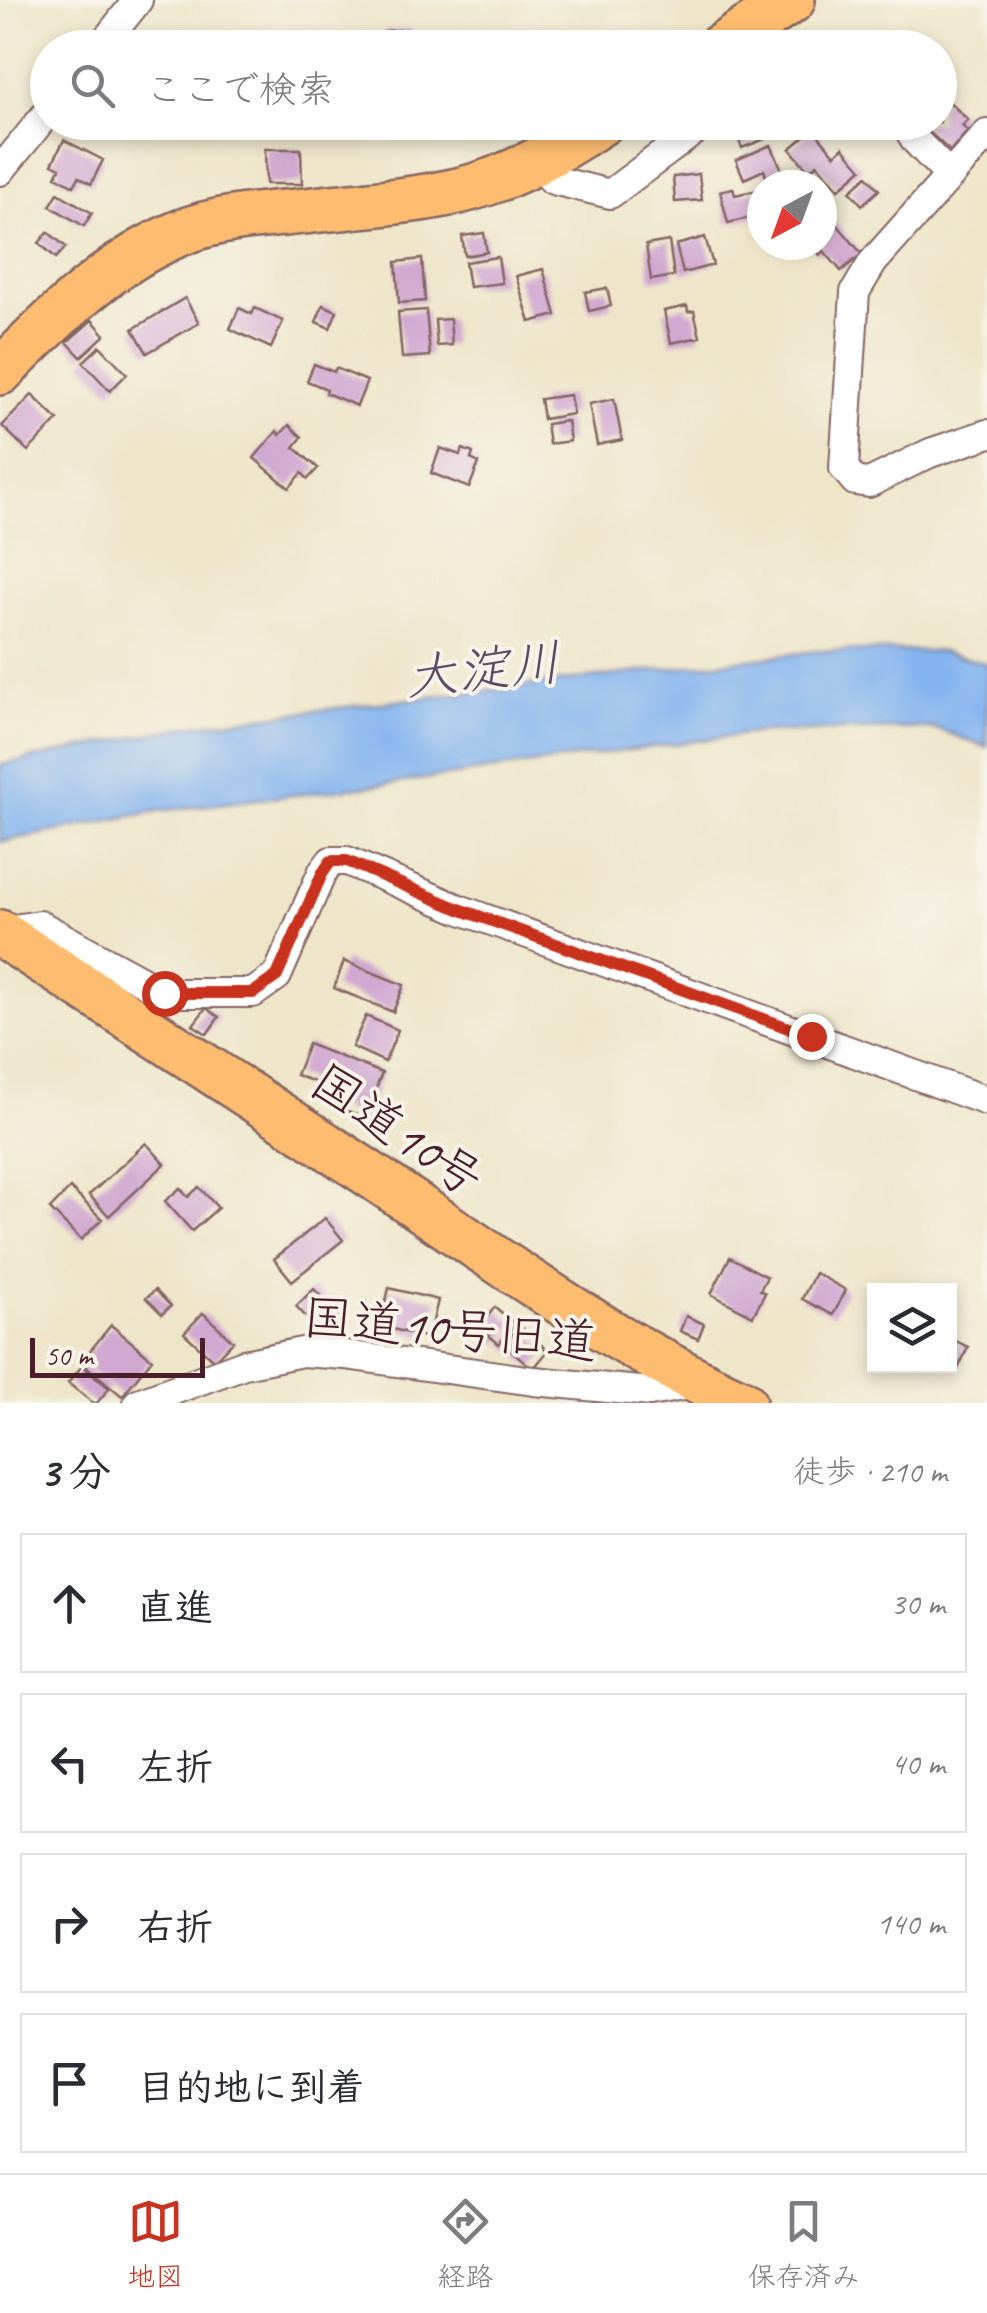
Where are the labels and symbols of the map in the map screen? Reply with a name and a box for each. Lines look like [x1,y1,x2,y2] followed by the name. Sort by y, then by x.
[747,170,837,260] north arrow
[402,629,564,711] water label: 大淀川
[142,971,188,1017] route start
[789,1014,835,1060] route end
[299,1050,496,1211] street label: 国道10号
[300,1285,600,1374] street label: 国道10号旧道
[30,1333,205,1378] scale bar

